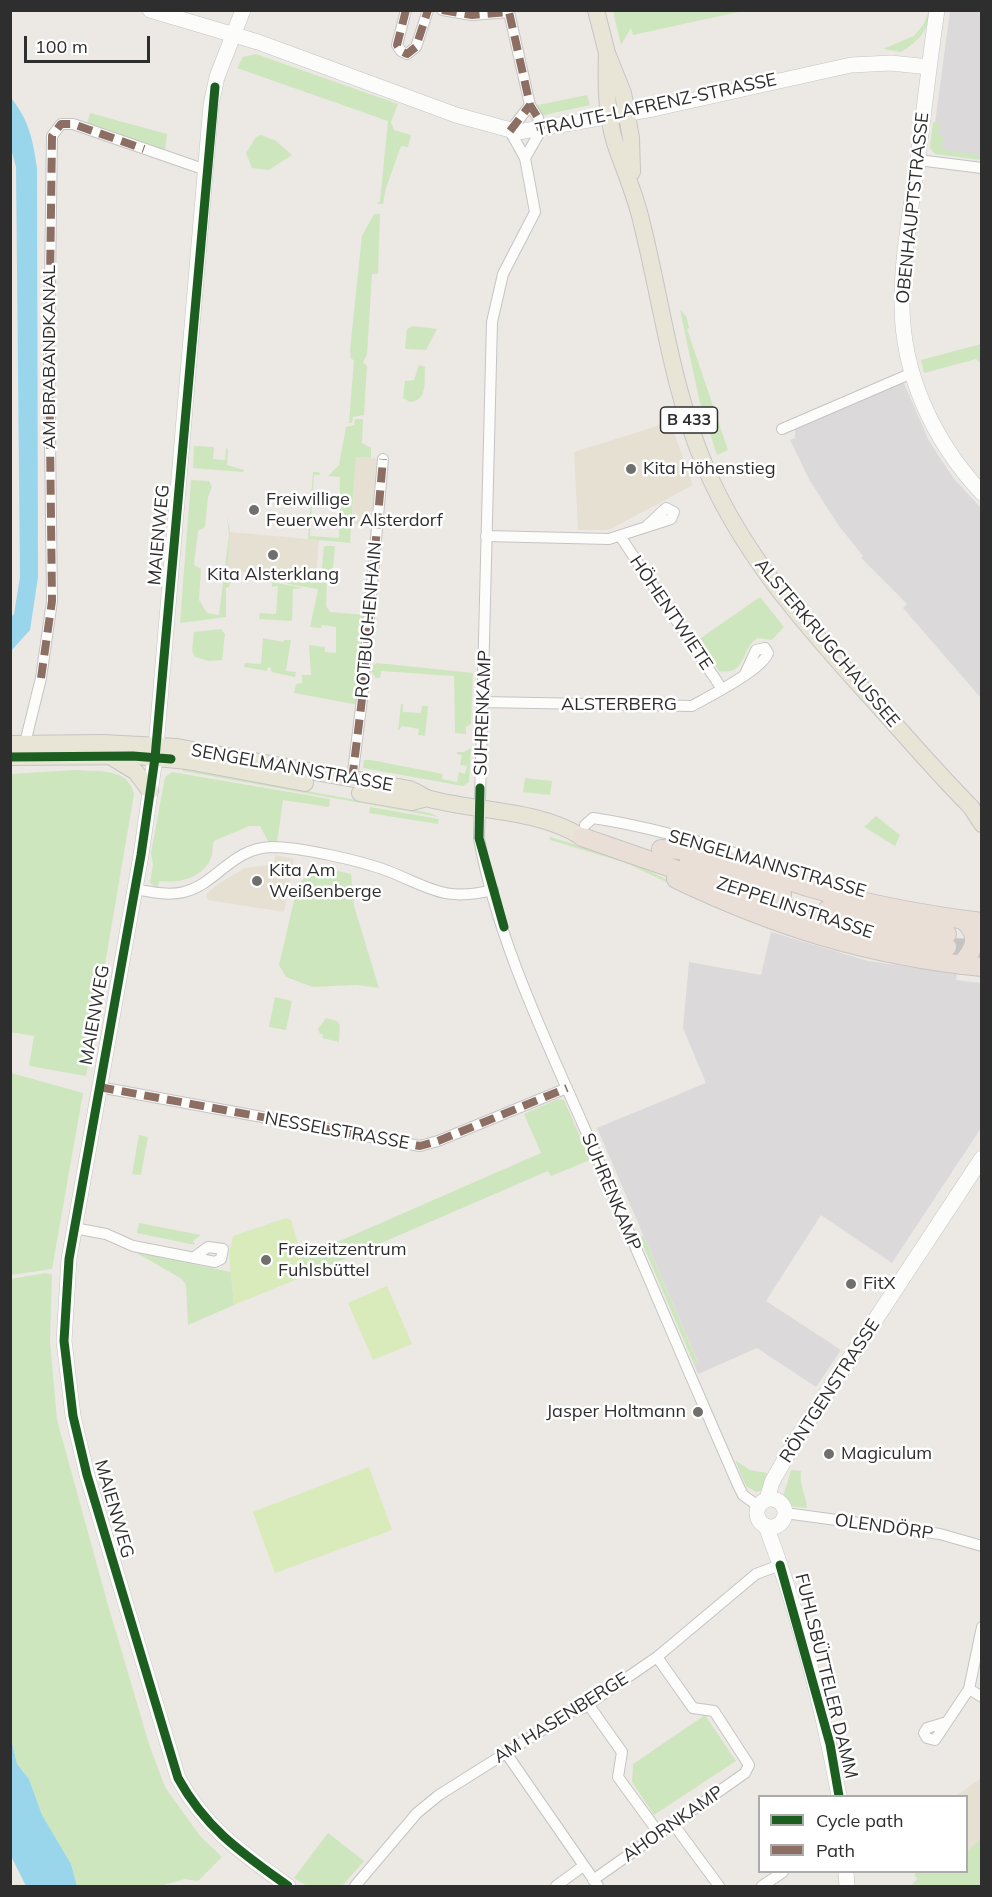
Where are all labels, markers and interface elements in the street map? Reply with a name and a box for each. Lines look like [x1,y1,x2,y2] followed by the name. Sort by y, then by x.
[27,24,153,62] scale bar
[35,35,88,58] text: 100 m
[534,69,778,141] street label: TRAUTE-LAFRENZ-STRASSE
[892,111,934,305] street label: OBENHAUPTSTRASSE
[39,265,61,449] street label: AM BRABANDKANAL
[660,407,718,433] road number: B 433
[643,458,776,480] place label: Kita Höhenstieg
[624,462,638,476] marker: Kita Höhenstieg
[144,484,174,586] street label: MAIENWEG
[266,489,443,532] place label: Freiwillige Feuerwehr Alsterdorf
[247,503,261,517] marker: Freiwillige Feuerwehr Alsterdorf
[351,541,387,699] street label: ROTBUCHENHAIN
[266,548,280,562] marker: Kita Alsterklang
[625,552,717,674] street label: HÖHENTWIETE
[750,554,904,732] street label: ALSTERKRUGCHAUSSEE
[207,564,339,586] place label: Kita Alsterklang
[470,650,496,776] street label: SUHRENKAMP
[561,694,677,716] street label: ALSTERBERG
[189,740,395,796] street label: SENGELMANNSTRASSE
[666,825,868,903] street label: SENGELMANNSTRASSE
[269,860,381,902] place label: Kita Am Weißenberge
[714,872,876,944] street label: ZEPPELINSTRASSE
[250,874,264,888] marker: Kita Am Weißenberge
[76,963,114,1067] street label: MAIENWEG
[263,1108,411,1154] street label: NESSELSTRASSE
[576,1130,646,1254] street label: SUHRENKAMP
[278,1239,407,1282] place label: Freizeitzentrum Fuhlsbüttel
[259,1253,273,1267] marker: Freizeitzentrum Fuhlsbüttel
[863,1273,895,1295] place label: FitX
[844,1277,858,1291] marker: FitX
[775,1315,885,1467] street label: RÖNTGENSTRASSE
[546,1401,686,1423] place label: Jasper Holtmann
[691,1405,705,1419] marker: Jasper Holtmann
[841,1443,932,1465] place label: Magiculum
[822,1447,836,1461] marker: Magiculum
[90,1457,138,1561] street label: MAIENWEG
[833,1509,935,1545] street label: OLENDÖRP
[790,1571,862,1781] street label: FUHLSBÜTTELER DAMM
[490,1668,632,1768] street label: AM HASENBERGE
[618,1781,728,1867] street label: AHORNKAMP
[758,1795,968,1873] legend
[816,1809,903,1832] text: Cycle path
[816,1839,855,1862] text: Path

